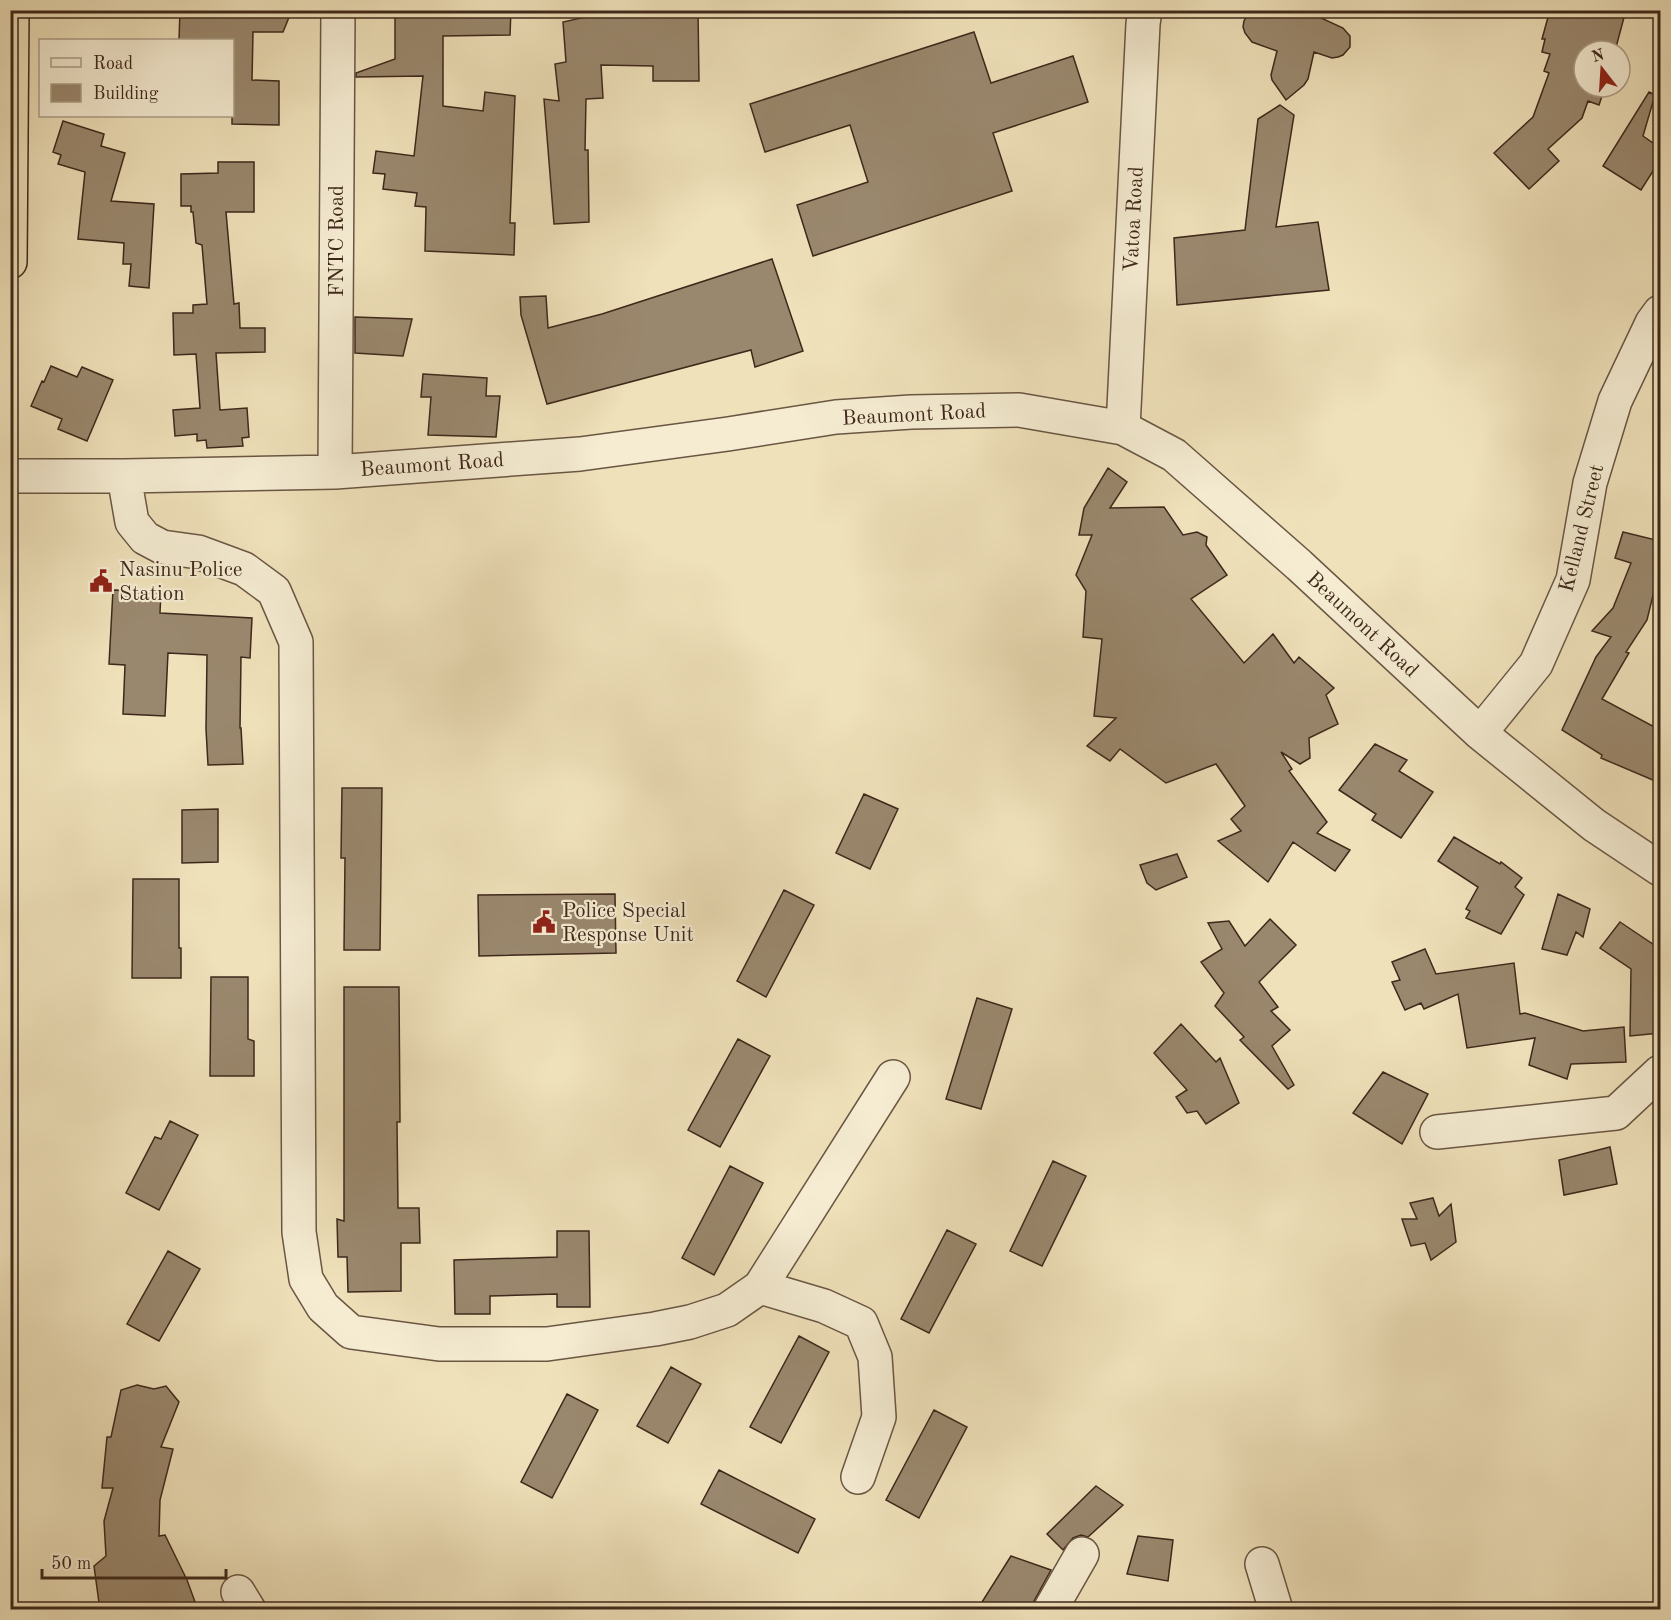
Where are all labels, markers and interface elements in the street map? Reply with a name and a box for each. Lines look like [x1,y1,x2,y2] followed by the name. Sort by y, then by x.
[39,39,234,117] legend
[1572,39,1632,99] north arrow
[1590,47,1607,66] text: N
[93,55,133,73] text: Road
[93,85,159,103] text: Building
[1121,166,1148,272] street label: Vatoa Road
[327,185,348,297] street label: FNTC Road
[842,401,987,430] street label: Beaumont Road
[359,450,505,481] street label: Beaumont Road
[1556,462,1609,595] street label: Kelland Street
[119,560,243,605] place label: Nasinu Police Station
[88,568,114,594] public building icon: Nasinu Police Station
[1302,568,1422,682] street label: Beaumont Road
[562,901,694,946] place label: Police Special Response Unit
[531,909,557,935] public building icon: Police Special Response Unit
[42,1542,226,1580] scale bar
[51,1555,91,1573] text: 50 m

